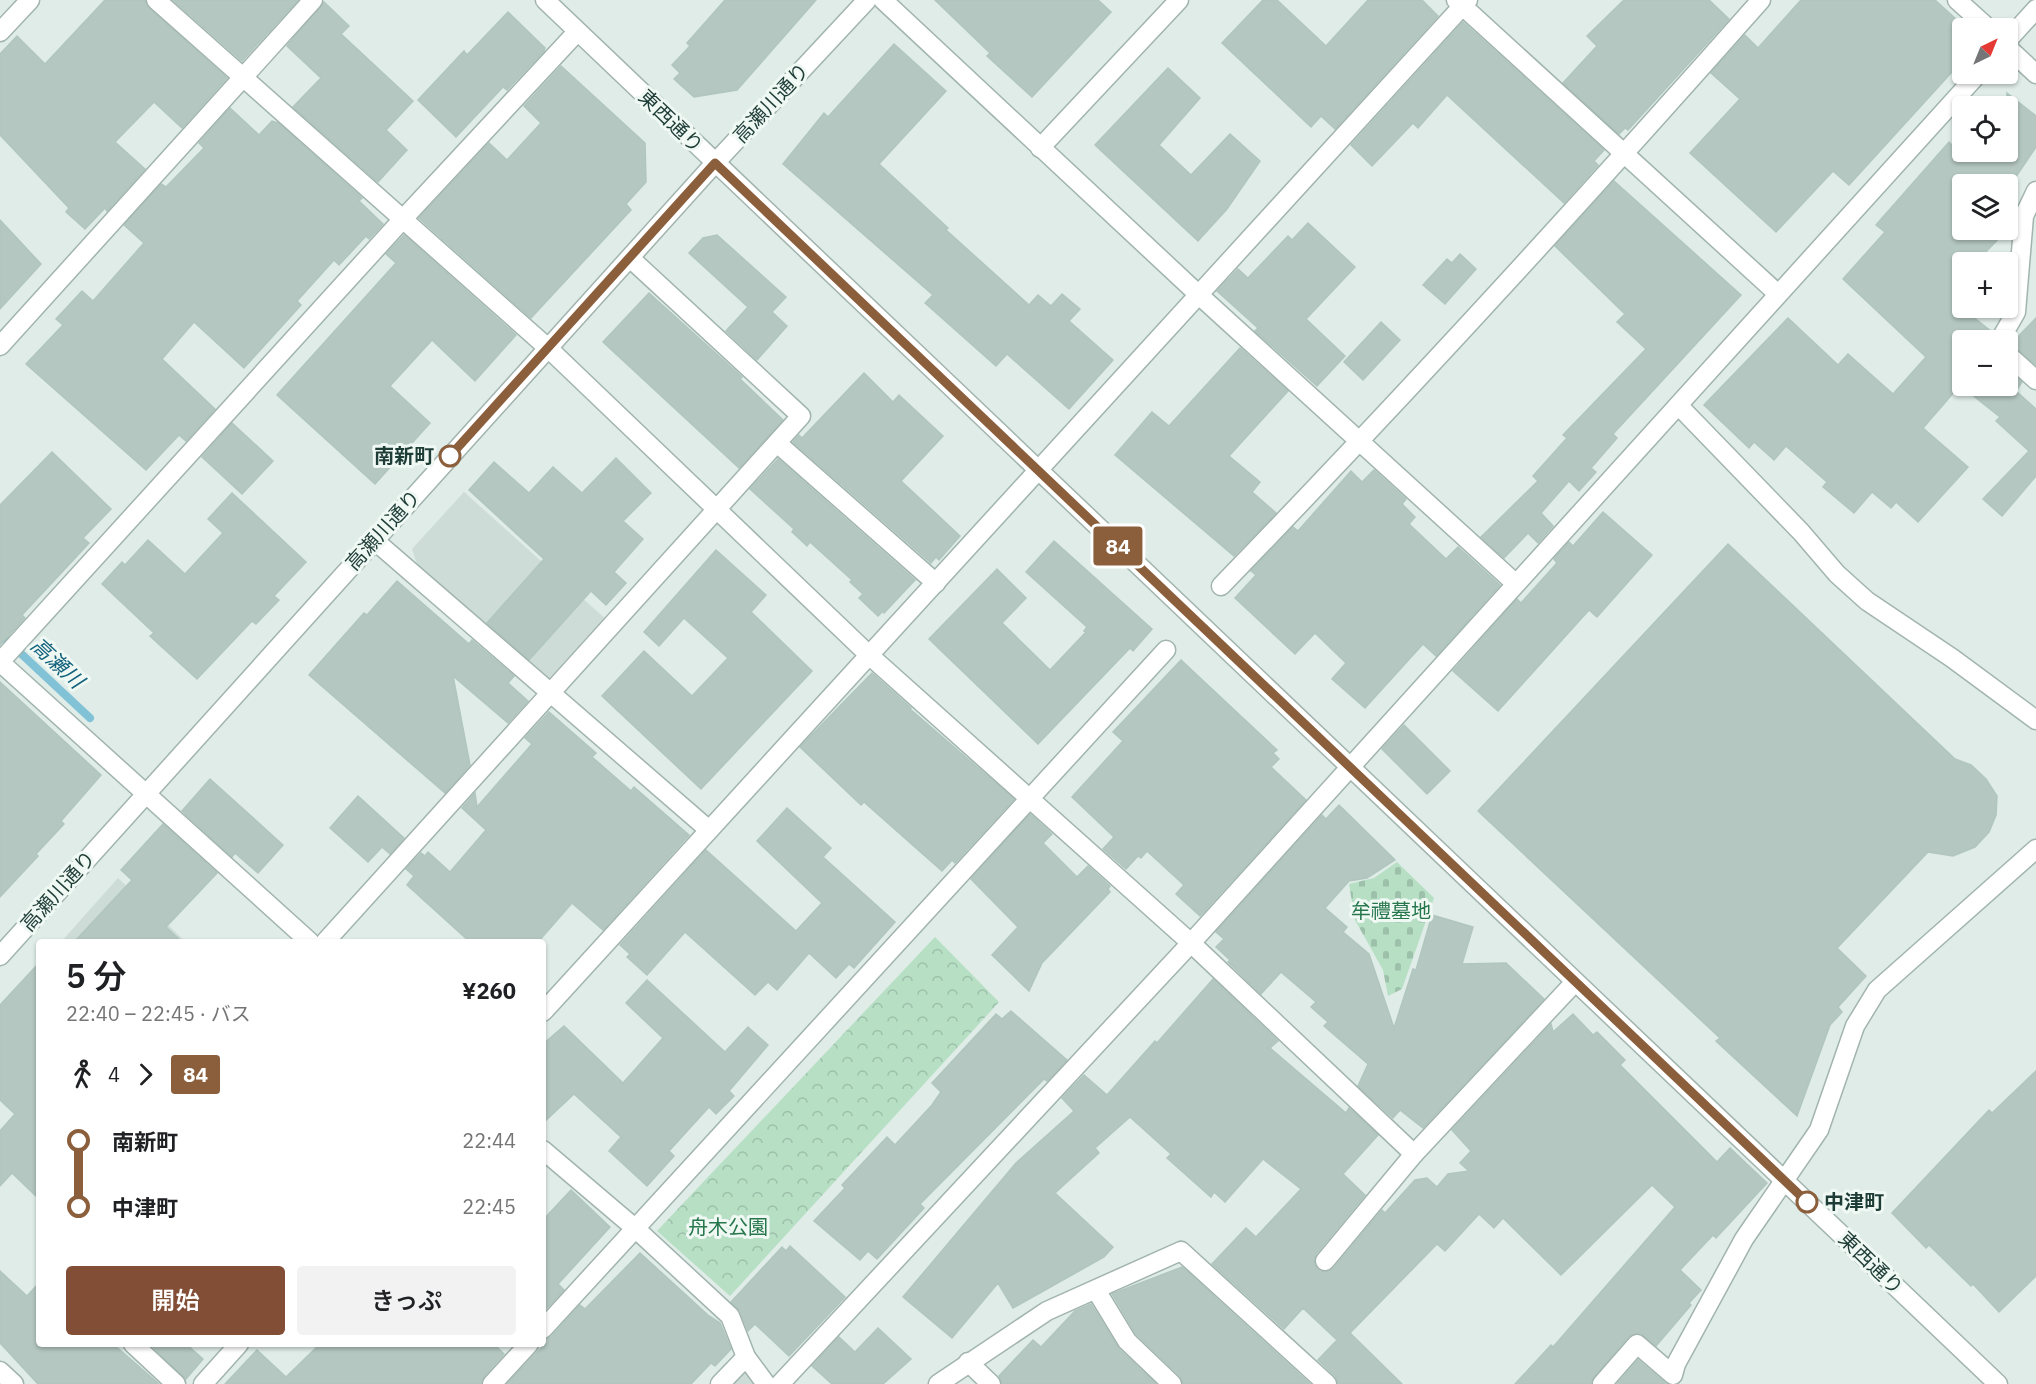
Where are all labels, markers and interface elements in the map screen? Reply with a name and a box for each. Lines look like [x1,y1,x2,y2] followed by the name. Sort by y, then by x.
[1952,18,2018,84] north arrow
[1952,18,2018,396] map controls
[727,57,815,148] street label: 高瀬川通り
[633,83,709,158] street label: 東西通り
[1952,96,2018,162] button: locate
[1952,174,2018,240] button: layers
[1952,252,2018,318] button: +
[1952,330,2018,396] button: −
[374,442,434,469] place label: 南新町
[439,445,461,467] marker: 南新町
[339,483,426,576] street label: 高瀬川通り
[1091,526,1145,566] line badge: 84
[1105,532,1131,560] text: 84
[25,631,92,695] water label: 高瀬川
[14,844,101,937] street label: 高瀬川通り
[1351,897,1431,924] park label: 牟禮墓地
[66,954,127,997] text: 5 分
[462,976,516,1005] text: ¥260
[66,1000,251,1027] text: 22:40 – 22:45 · バス
[66,1058,99,1091] icon: walk
[129,1058,162,1091] icon: forward
[183,1060,208,1088] text: 84
[108,1061,120,1088] text: 4
[112,1127,178,1156] text: 南新町
[462,1127,516,1154] text: 22:44
[1824,1188,1884,1215] place label: 中津町
[1796,1191,1818,1213] marker: 中津町
[112,1193,178,1222] text: 中津町
[462,1193,516,1220] text: 22:45
[688,1213,768,1240] park label: 舟木公園
[1833,1225,1909,1300] street label: 東西通り
[66,1266,285,1335] button: 開始
[297,1266,516,1335] button: きっぷ

